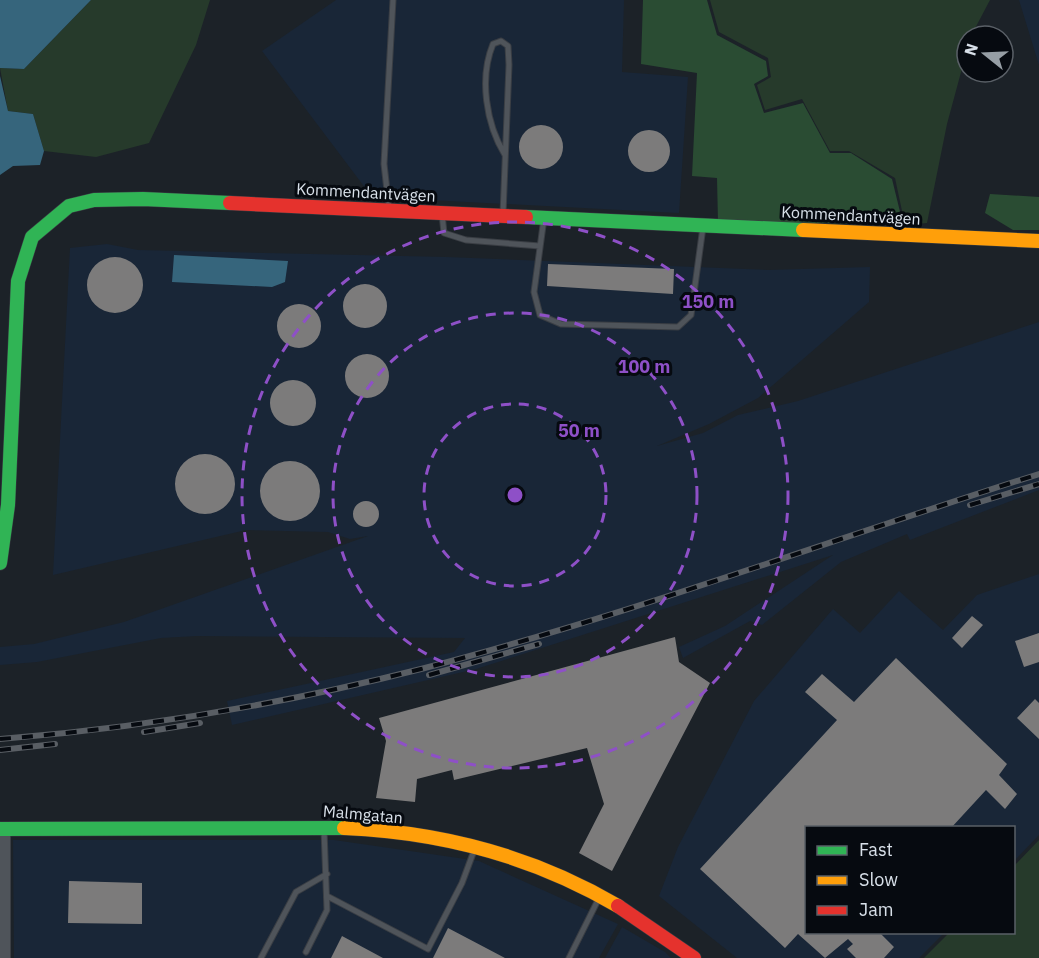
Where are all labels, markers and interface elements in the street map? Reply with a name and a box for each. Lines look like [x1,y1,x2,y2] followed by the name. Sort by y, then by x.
[955,24,1015,84] north arrow
[959,41,982,58] text: N
[296,178,436,206] street label: Kommendantvägen
[781,201,921,229] street label: Kommendantvägen
[682,290,734,313] text: 150 m
[618,355,670,378] text: 100 m
[558,419,600,442] text: 50 m
[505,485,525,505] centre of rings
[322,801,404,827] street label: Malmgatan
[805,826,1015,934] legend
[859,838,893,861] text: Fast
[859,868,898,891] text: Slow
[859,898,894,921] text: Jam

